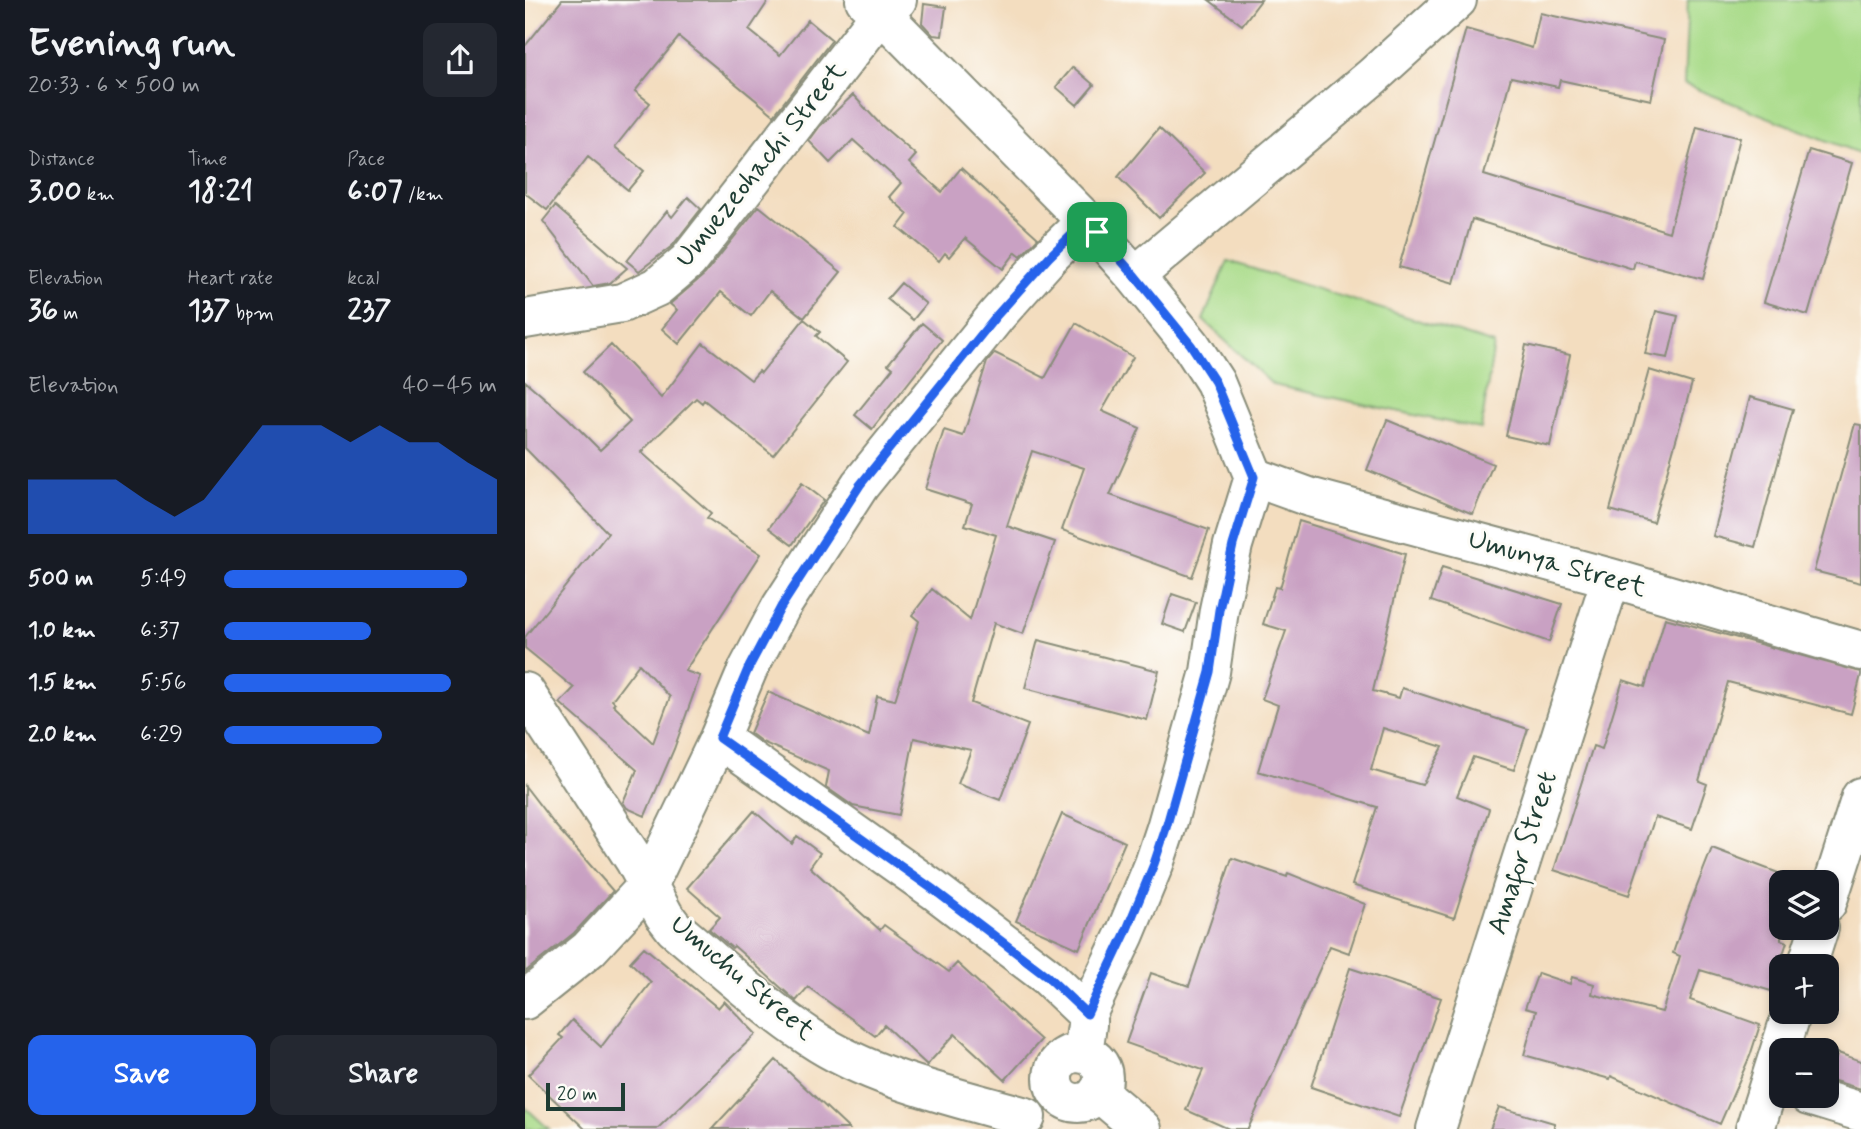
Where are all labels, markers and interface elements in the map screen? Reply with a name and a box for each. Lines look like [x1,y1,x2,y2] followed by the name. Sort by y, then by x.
[28,20,235,69] text: Evening run
[423,23,497,97] button: share
[667,54,856,275] street label: Umuezeohachi Street
[28,71,200,101] text: 20:33 · 6 × 500 m
[28,147,95,172] text: Distance
[188,147,227,172] text: Time
[347,147,385,172] text: Pace
[28,172,82,211] text: 3.00
[188,172,253,211] text: 18:21
[347,172,403,211] text: 6:07
[82,182,115,207] text: km
[403,182,444,207] text: /km
[1067,202,1127,262] pin
[1078,213,1116,251] icon: arrive
[28,266,103,291] text: Elevation
[188,266,273,291] text: Heart rate
[347,266,379,291] text: kcal
[28,291,58,330] text: 36
[188,291,231,330] text: 137
[347,291,391,330] text: 237
[58,301,78,326] text: m
[231,301,274,326] text: bpm
[28,371,119,401] text: Elevation
[403,371,497,401] text: 40–45 m
[1464,521,1651,607] street label: Umunya Street
[28,564,93,594] text: 500 m
[140,564,187,594] text: 5:49
[28,616,96,646] text: 1.0 km
[140,616,180,646] text: 6:37
[28,668,97,698] text: 1.5 km
[140,668,186,698] text: 5:56
[28,720,97,750] text: 2.0 km
[140,720,183,750] text: 6:29
[1479,767,1569,940] street label: Amafor Street
[1769,870,1839,1108] map controls
[1769,870,1839,940] button: layers
[662,907,822,1050] street label: Umuchu Street
[1769,954,1839,1024] button: +
[28,1035,256,1115] button: Save
[270,1035,497,1115] button: Share
[1769,1038,1839,1108] button: −
[546,1080,625,1112] scale bar
[557,1082,597,1107] text: 20 m

